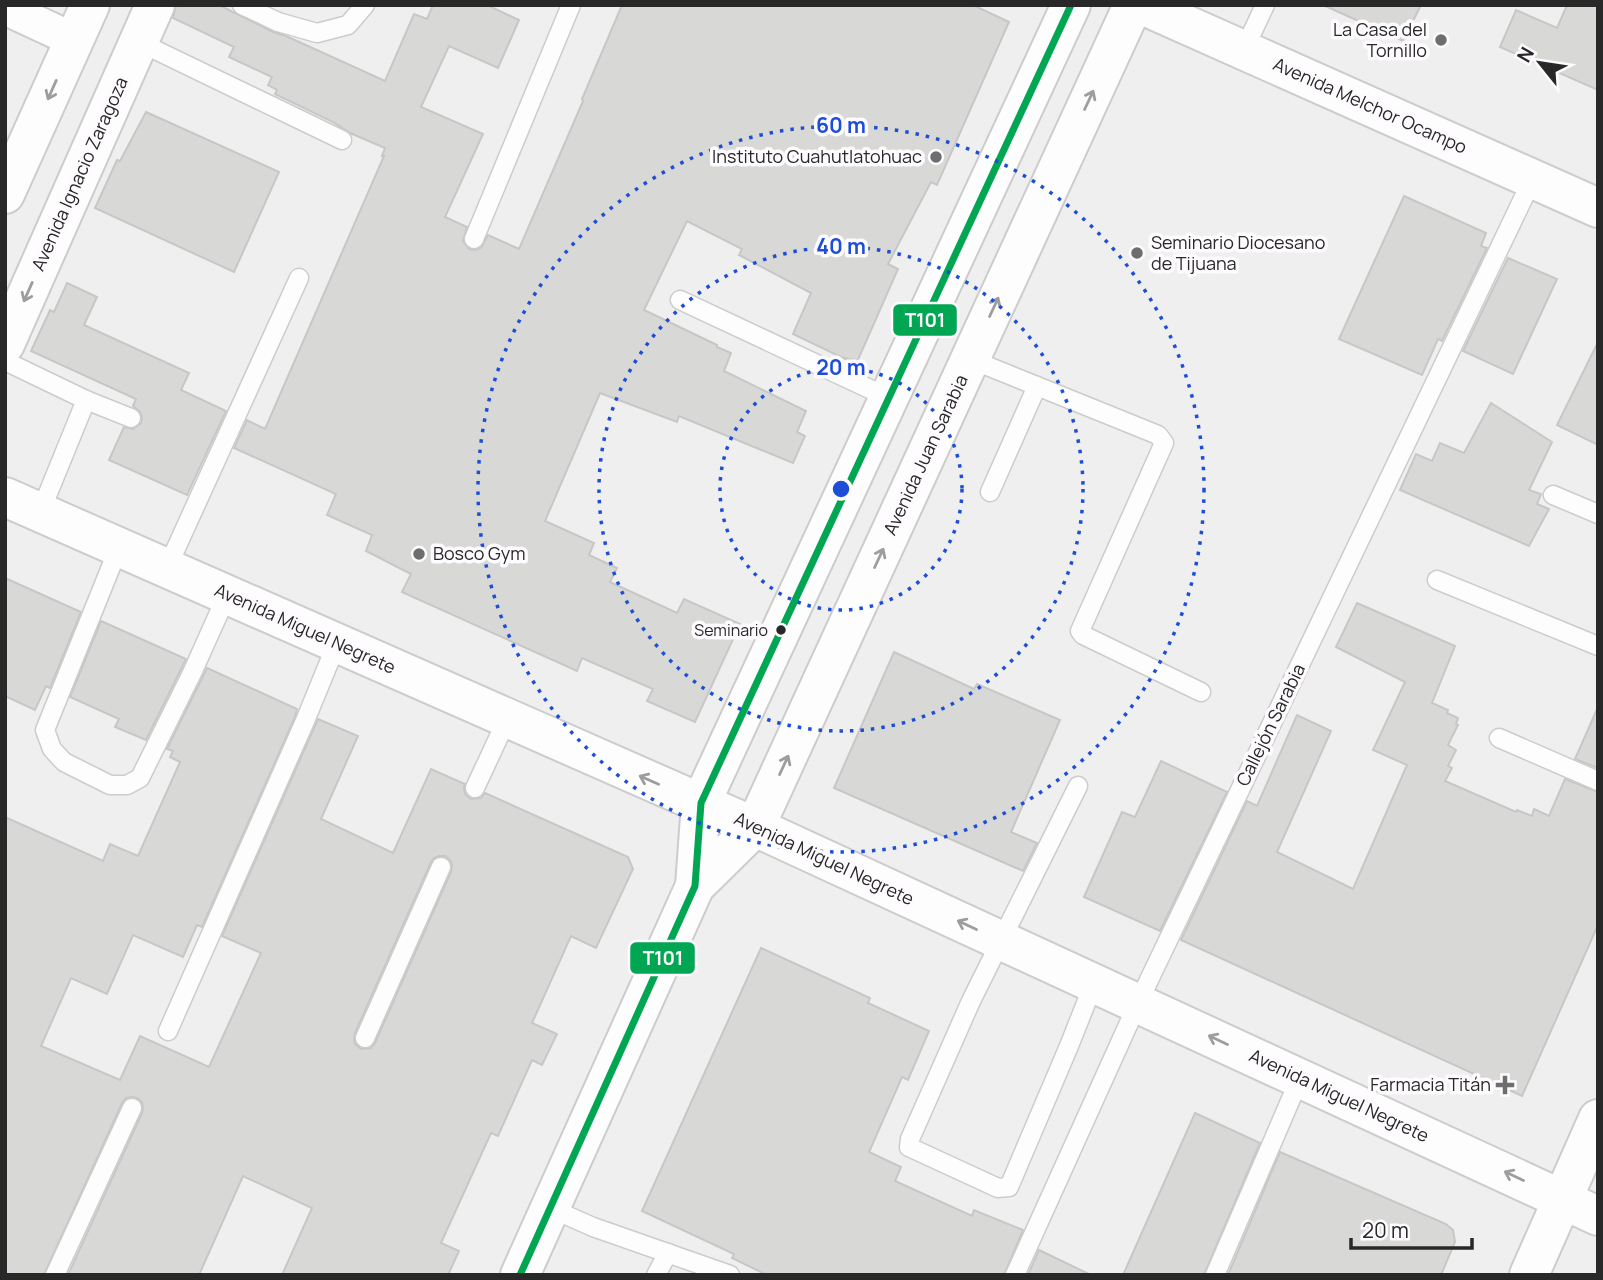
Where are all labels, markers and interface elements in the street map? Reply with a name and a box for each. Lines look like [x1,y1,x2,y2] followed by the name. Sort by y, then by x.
[1333,17,1427,62] place label: La Casa del Tornillo
[1505,28,1575,98] north arrow
[1433,32,1449,48] marker: La Casa del Tornillo
[1511,42,1540,67] text: N
[1270,51,1471,159] street label: Avenida Melchor Ocampo
[25,73,133,274] street label: Avenida Ignacio Zaragoza
[45,79,58,100] one-way arrow
[1083,90,1096,112] one-way arrow
[816,111,866,139] text: 60 m
[712,144,922,168] place label: Instituto Cuahutlatohuac
[928,149,944,165] marker: Instituto Cuahutlatohuac
[1151,230,1325,275] place label: Seminario Diocesano de Tijuana
[816,232,866,260] text: 40 m
[1129,245,1145,261] marker: Seminario Diocesano de Tijuana
[21,281,34,302] one-way arrow
[988,297,1001,318] one-way arrow
[892,303,958,337] line badge: T101
[905,307,945,333] text: T101
[816,353,866,381] text: 20 m
[877,371,973,539] street label: Avenida Juan Sarabia
[829,477,853,501] centre of rings
[433,541,525,565] place label: Bosco Gym
[411,546,427,562] marker: Bosco Gym
[873,548,886,569] one-way arrow
[211,577,400,679] street label: Avenida Miguel Negrete
[694,619,768,641] place label: Seminario
[774,623,788,637] marker: Seminario
[1230,659,1310,790] street label: Callejón Sarabia
[777,755,791,776] one-way arrow
[638,773,660,786] one-way arrow
[731,806,918,910] street label: Avenida Miguel Negrete
[957,918,978,931] one-way arrow
[629,941,696,975] line badge: T101
[643,945,683,971] text: T101
[1208,1033,1229,1047] one-way arrow
[1246,1043,1433,1147] street label: Avenida Miguel Negrete
[1370,1072,1491,1096] place label: Farmacia Titán
[1497,1077,1513,1093] marker: Farmacia Titán
[1504,1169,1525,1182] one-way arrow
[1351,1206,1472,1250] scale bar
[1362,1216,1409,1244] text: 20 m

